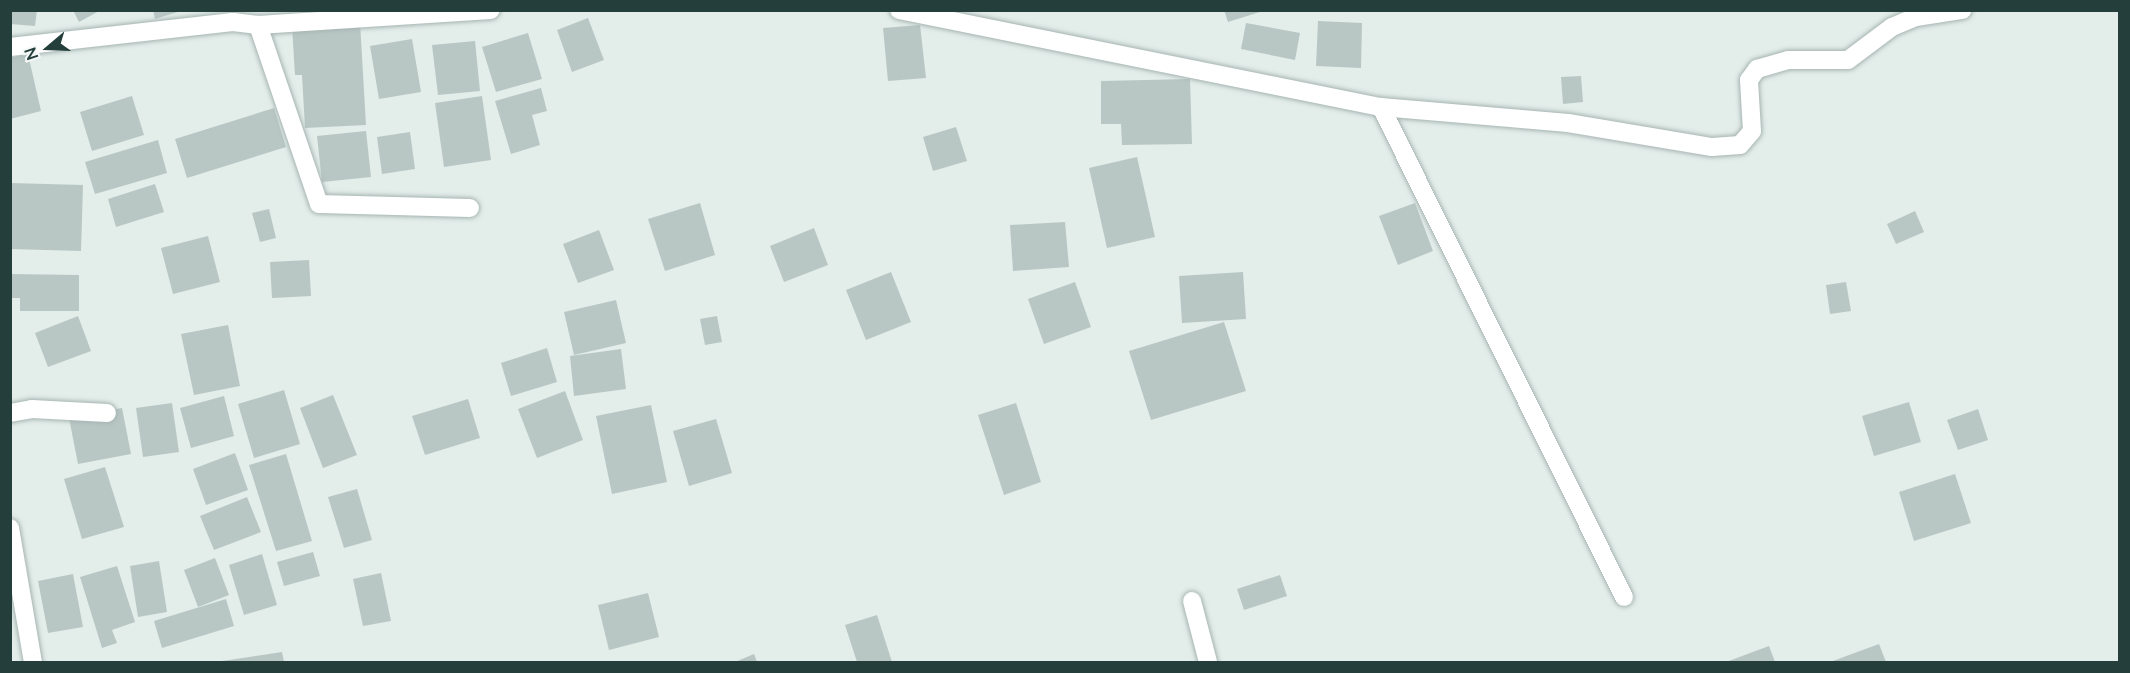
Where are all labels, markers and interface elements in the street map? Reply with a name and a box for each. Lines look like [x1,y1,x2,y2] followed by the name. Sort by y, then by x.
[18,18,78,78] north arrow
[20,45,41,63] text: N

